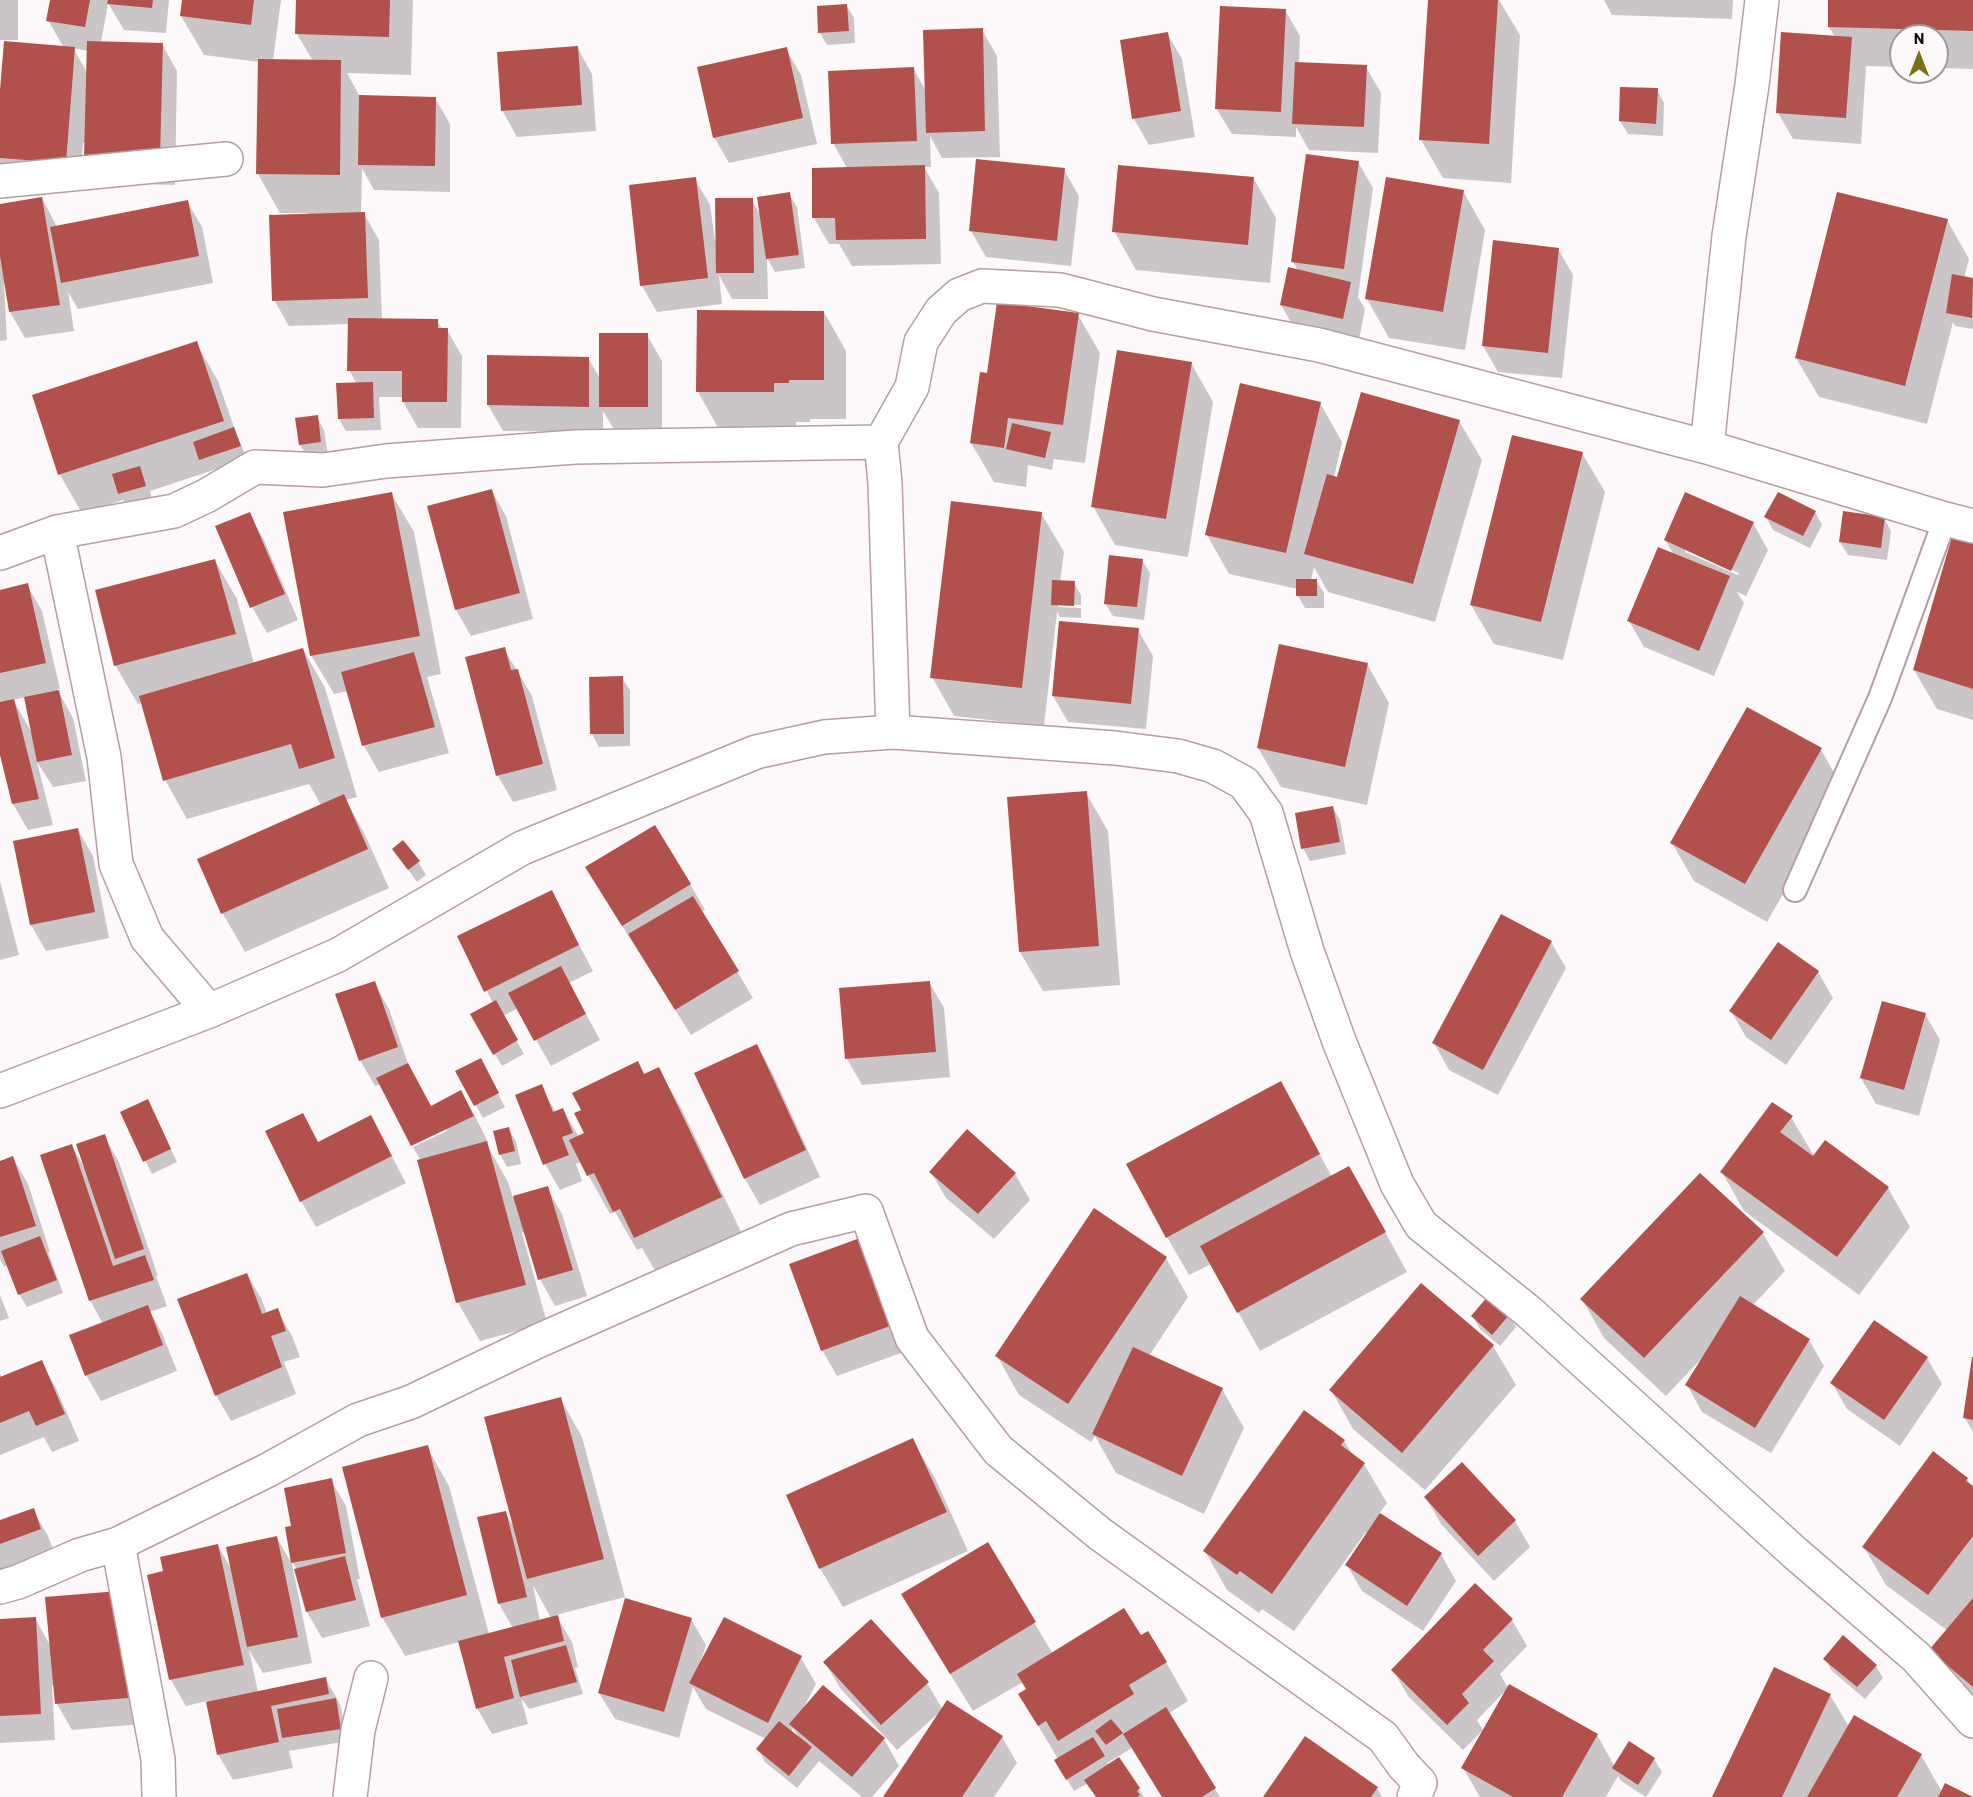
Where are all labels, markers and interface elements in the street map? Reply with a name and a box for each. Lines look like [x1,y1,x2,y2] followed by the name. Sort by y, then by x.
[1889,24,1949,84] north arrow
[1914,28,1924,47] text: N

